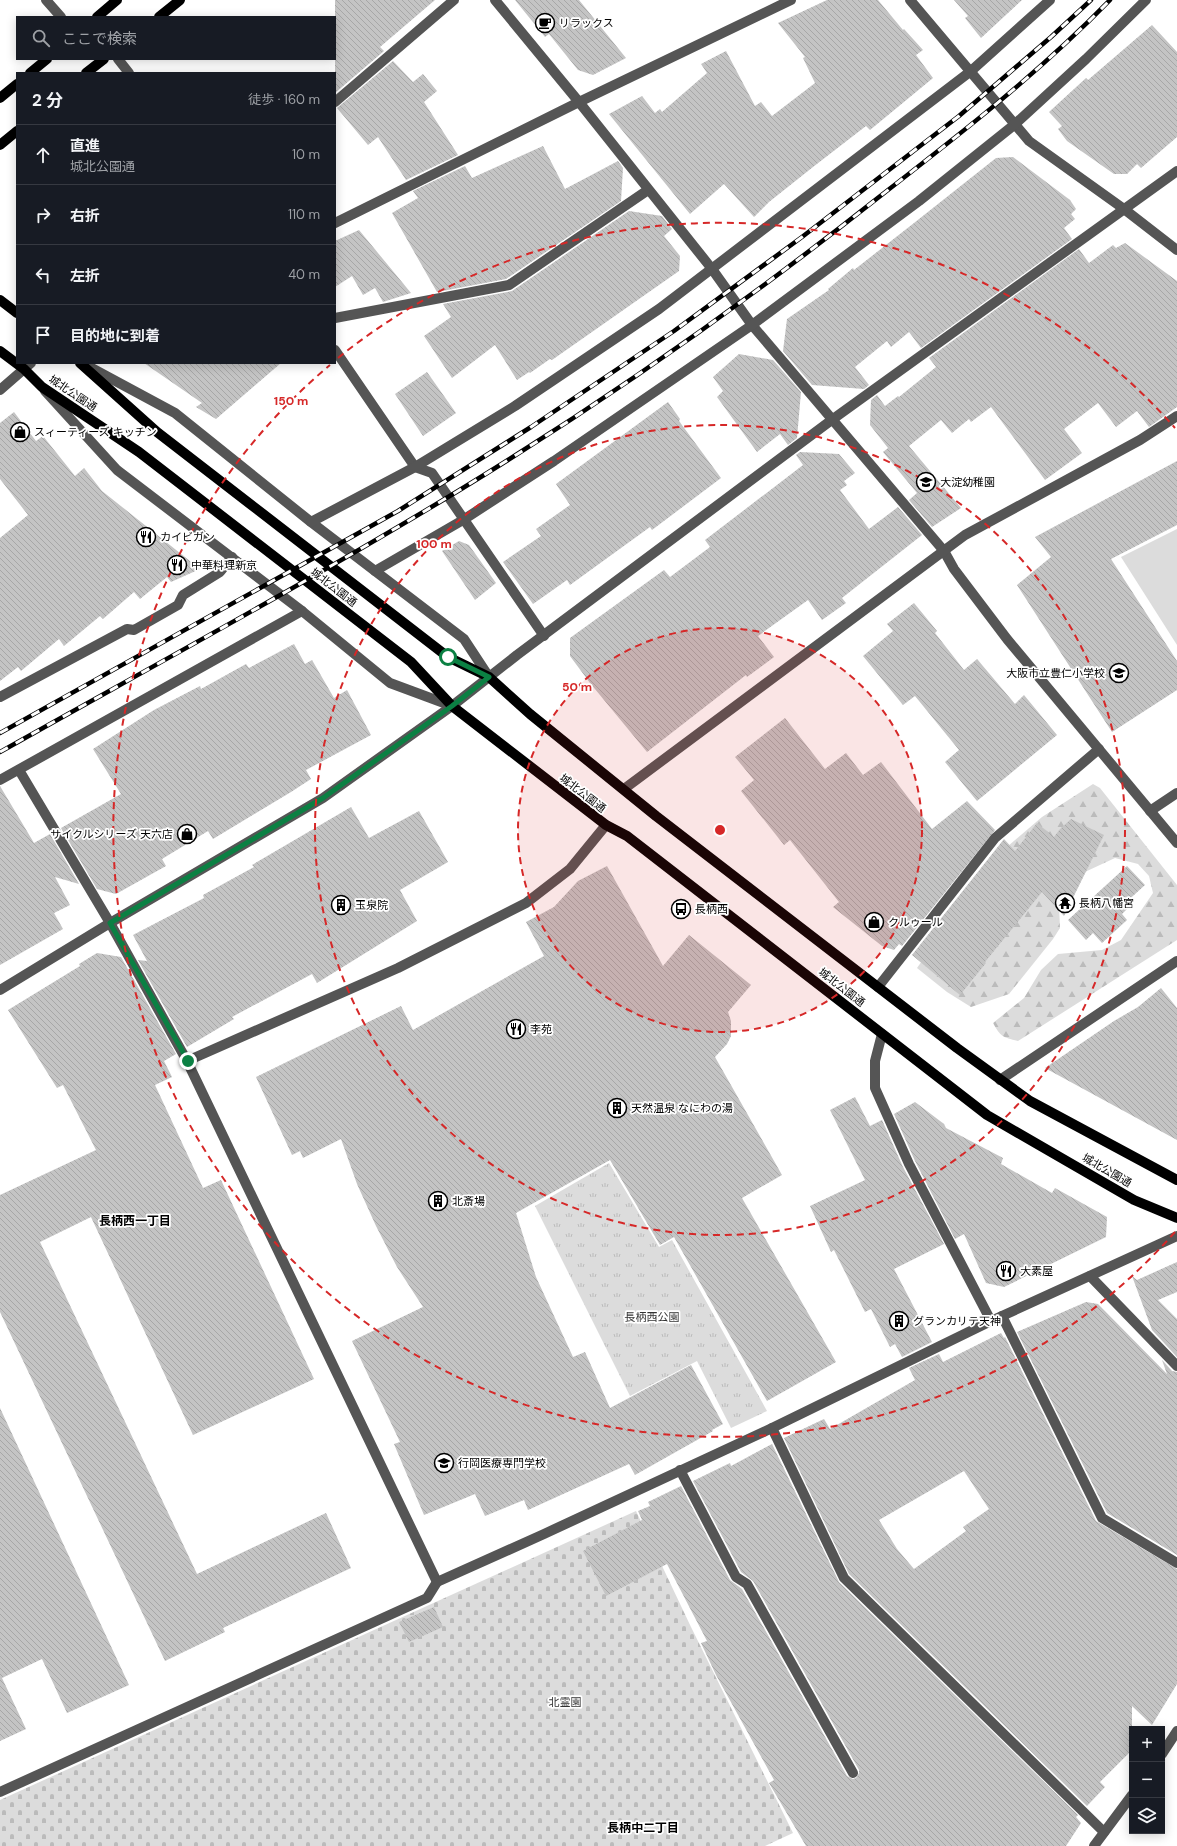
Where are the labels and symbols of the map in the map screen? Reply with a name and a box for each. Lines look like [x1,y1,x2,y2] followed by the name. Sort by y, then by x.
[534,12,556,34] cafe icon: リラックス
[559,16,614,30] place label: リラックス
[46,372,100,414] street label: 城北公園通
[274,393,308,409] text: 150 m
[9,421,31,443] shop icon: スィーティーズ キッチン
[34,425,157,439] place label: スィーティーズ キッチン
[915,471,937,493] school or university icon: 大淀幼稚園
[940,475,995,489] place label: 大淀幼稚園
[135,526,157,548] restaurant icon: カイビガン
[160,530,215,544] place label: カイビガン
[416,536,452,552] text: 100 m
[166,554,188,576] restaurant icon: 中華料理新京
[191,558,257,572] place label: 中華料理新京
[308,565,360,609] street label: 城北公園通
[439,648,457,666] route start
[1108,662,1130,684] school or university icon: 大阪市立豊仁小学校
[1006,666,1105,680] place label: 大阪市立豊仁小学校
[562,679,592,695] text: 50 m
[557,771,609,815] street label: 城北公園通
[176,823,198,845] shop icon: サイクルシリーズ 天六店
[713,823,727,837] centre of rings
[50,827,173,841] place label: サイクルシリーズ 天六店
[1054,892,1076,914] temple icon: 長柄八幡宮
[330,894,352,916] building icon: 玉泉院
[1079,896,1134,910] place label: 長柄八幡宮
[355,898,388,912] place label: 玉泉院
[670,898,692,920] bus stop icon: 長柄西
[695,902,728,916] place label: 長柄西
[863,911,885,933] shop icon: クルゥール
[888,915,943,929] place label: クルゥール
[816,965,868,1009] street label: 城北公園通
[505,1018,527,1040] restaurant icon: 李苑
[530,1022,552,1036] place label: 李苑
[179,1052,197,1070] route end
[606,1097,628,1119] building icon: 天然温泉 なにわの湯
[631,1101,733,1115] place label: 天然温泉 なにわの湯
[1080,1150,1134,1190] street label: 城北公園通
[427,1190,449,1212] building icon: 北斎場
[452,1194,485,1208] place label: 北斎場
[99,1213,171,1229] district label: 長柄西一丁目
[995,1260,1017,1282] restaurant icon: 大素屋
[1020,1264,1053,1278] place label: 大素屋
[625,1310,680,1324] park label: 長柄西公園
[888,1310,910,1332] building icon: グランカリテ天神
[913,1314,1001,1328] place label: グランカリテ天神
[433,1452,455,1474] school or university icon: 行岡医療専門学校
[458,1456,546,1470] place label: 行岡医療専門学校
[549,1695,582,1709] park label: 北霊園
[607,1820,679,1836] district label: 長柄中二丁目

